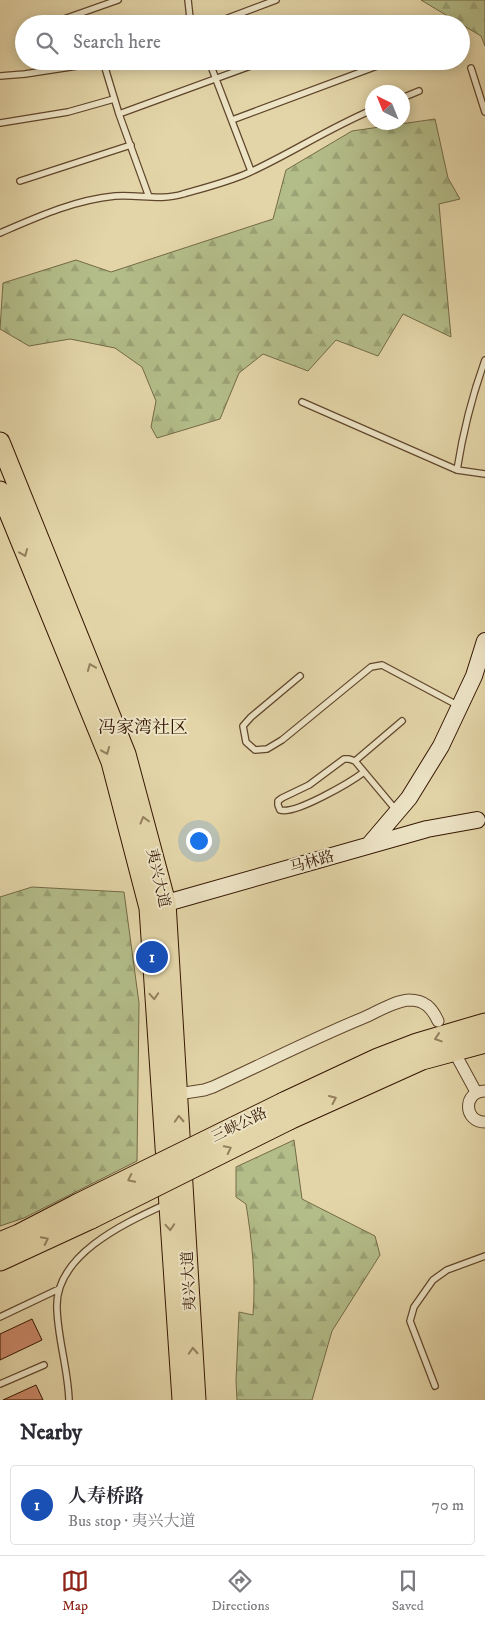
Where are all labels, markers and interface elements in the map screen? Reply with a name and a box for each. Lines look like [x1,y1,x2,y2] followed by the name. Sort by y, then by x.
[15,15,470,70] search box
[33,29,61,57] icon: search
[73,31,161,54] text: Search here
[365,85,410,130] north arrow
[18,548,29,557] one-way arrow
[86,663,97,672] one-way arrow
[98,717,188,739] district label: 冯家湾社区
[100,746,111,755] one-way arrow
[139,817,149,825] one-way arrow
[186,828,212,854] your location
[142,847,174,909] street label: 夷兴大道
[288,847,336,877] street label: 马林路
[136,938,168,976] pin: 1
[149,992,160,1000] one-way arrow
[435,1032,443,1042] one-way arrow
[328,1095,337,1106] one-way arrow
[208,1103,270,1147] street label: 三峡公路
[174,1115,185,1123] one-way arrow
[223,1145,232,1155] one-way arrow
[127,1173,136,1183] one-way arrow
[165,1224,176,1232] one-way arrow
[40,1236,49,1246] one-way arrow
[178,1251,200,1311] street label: 夷兴大道
[188,1347,199,1355] one-way arrow
[20,1420,82,1446] text: Nearby
[68,1485,144,1508] text: 人寿桥路
[34,1495,40,1515] text: 1
[432,1495,464,1515] text: 70 m
[68,1511,196,1531] text: Bus stop · 夷兴大道
[61,1567,89,1615] tab: Map
[211,1567,269,1615] tab: Directions
[392,1567,424,1615] tab: Saved

